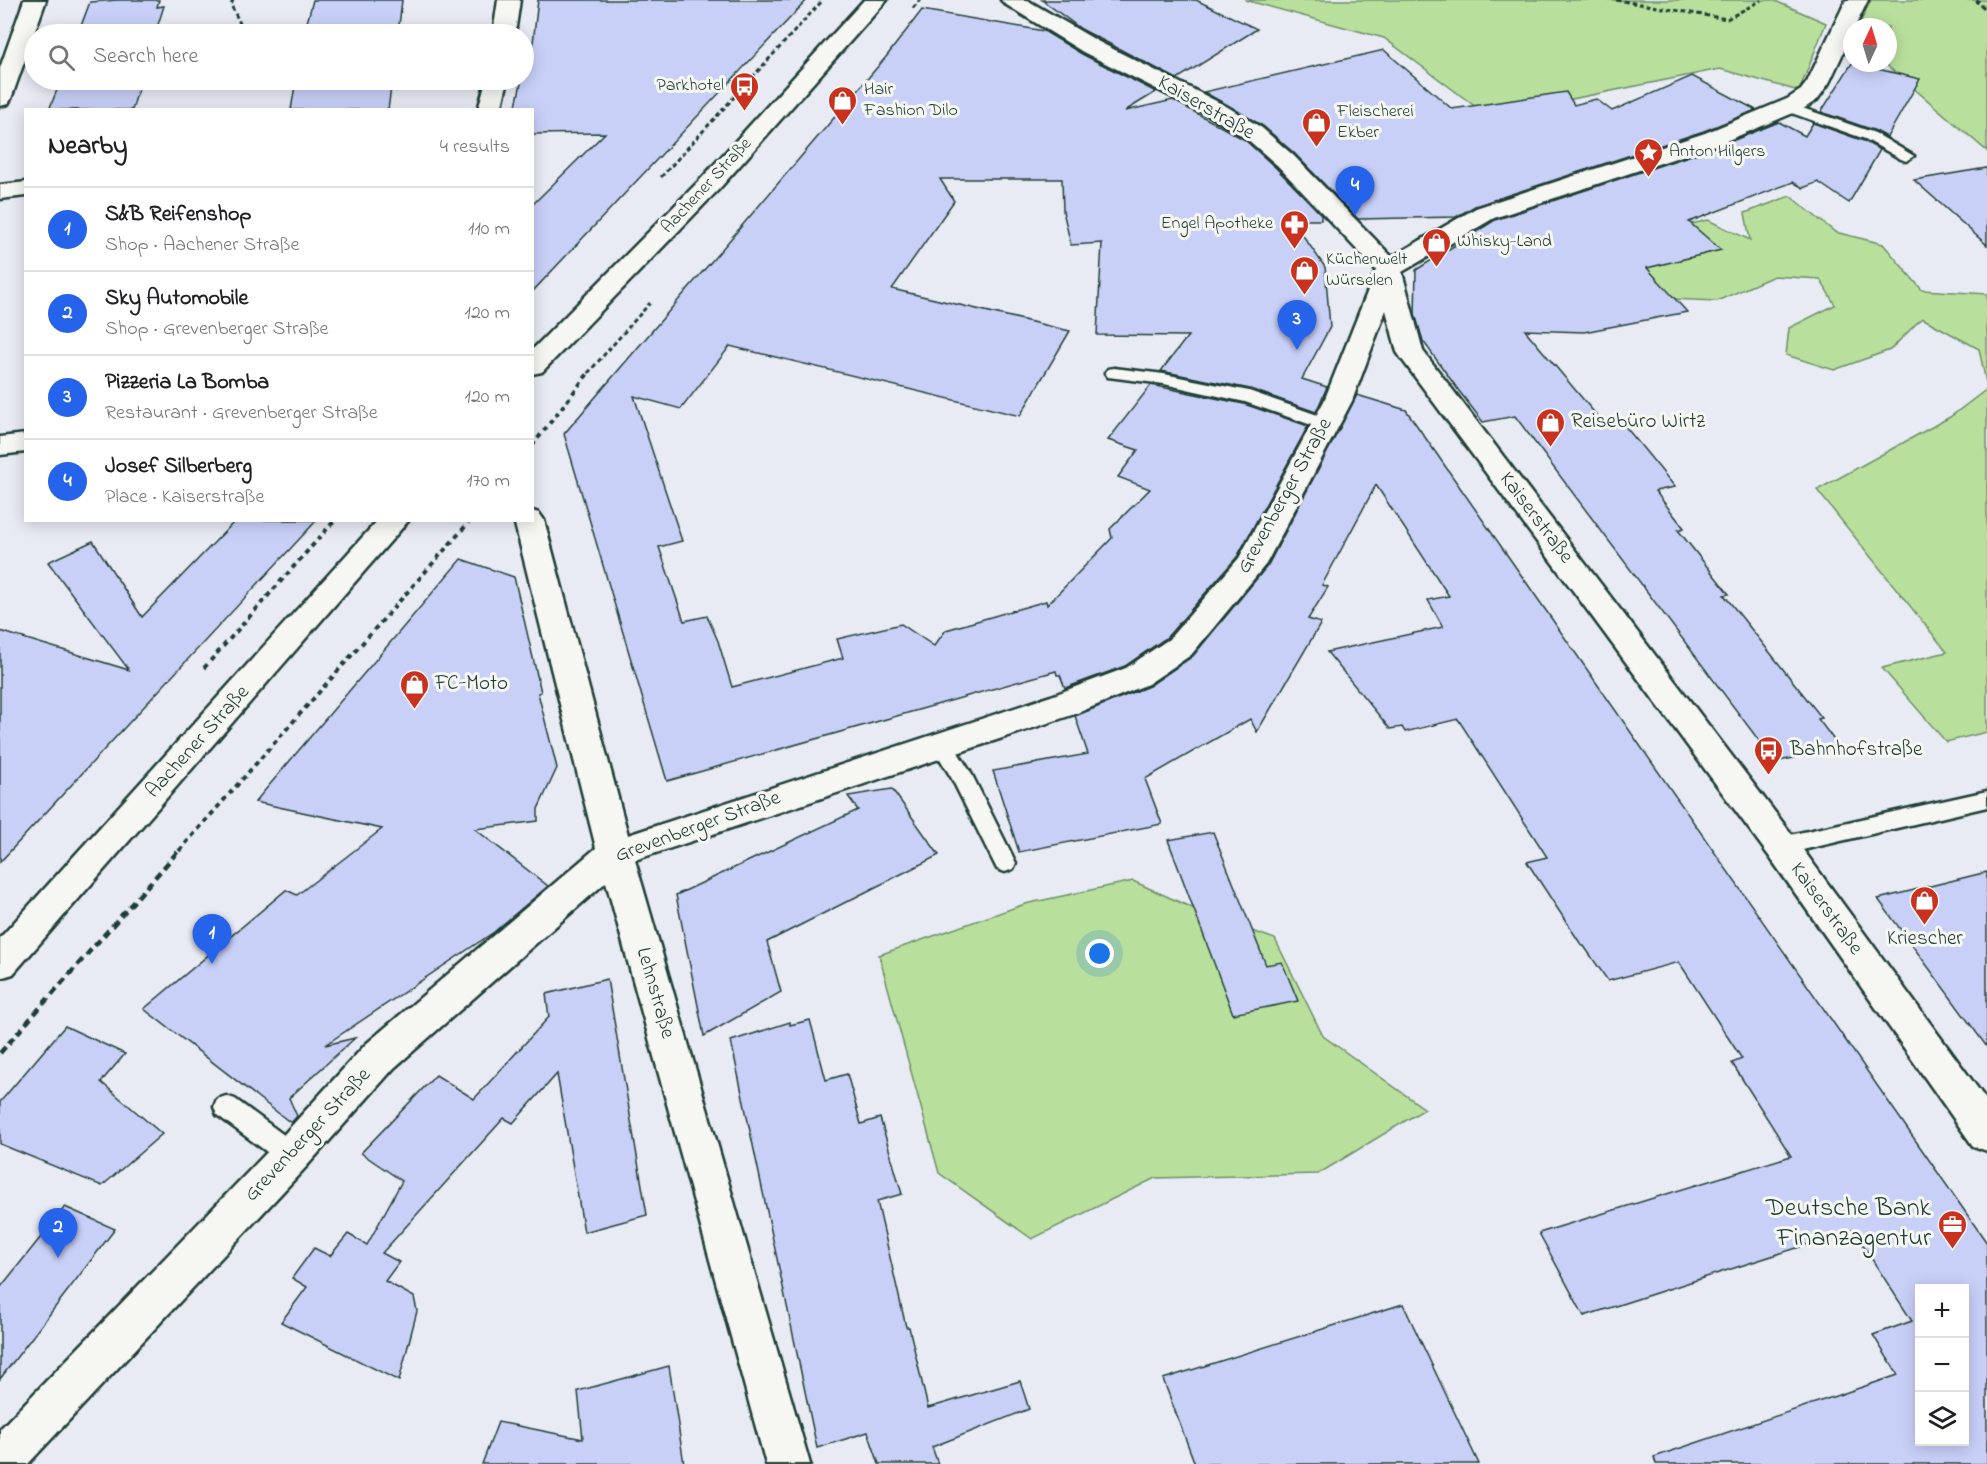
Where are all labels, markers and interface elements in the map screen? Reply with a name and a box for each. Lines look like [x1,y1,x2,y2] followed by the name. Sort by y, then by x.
[1843,18,1897,72] north arrow
[24,24,534,90] search box
[45,41,78,74] icon: search
[93,41,198,73] text: Search here
[1152,68,1261,148] street label: Kaiserstraße
[729,70,761,112] bus stop icon: Parkhotel
[656,73,724,99] place label: Parkhotel
[863,77,958,124] place label: Hair Fashion Dilo
[827,84,859,126] shop icon: Hair Fashion Dilo
[1336,99,1414,146] place label: Fleischerei Ekber
[1300,106,1332,148] shop icon: Fleischerei Ekber
[48,128,127,166] text: Nearby
[656,132,759,240] street label: Aachener Straße
[440,133,510,162] text: 4 results
[1632,136,1664,178] place icon: Anton Hilgers
[1669,139,1765,166] place label: Anton Hilgers
[1336,166,1374,216] pin: 4
[105,199,251,231] text: S&B Reifenshop
[1278,208,1310,250] pharmacy icon: Engel Apotheke
[1161,211,1274,238] place label: Engel Apotheke
[64,215,71,244] text: 1
[468,215,510,244] text: 110 m
[1420,226,1452,268] shop icon: Whisky-Land
[1457,229,1552,255] place label: Whisky-Land
[105,231,299,260] text: Shop · Aachener Straße
[1326,247,1407,294] place label: Küchenwelt Würselen
[1289,254,1321,296] shop icon: Küchenwelt Würselen
[105,283,248,315] text: Sky Automobile
[63,299,72,328] text: 2
[465,299,510,328] text: 120 m
[1278,300,1316,350] pin: 3
[105,315,329,344] text: Shop · Grevenberger Straße
[105,367,269,399] text: Pizzeria La Bomba
[63,383,72,412] text: 3
[465,383,510,412] text: 120 m
[105,399,378,428] text: Restaurant · Grevenberger Straße
[1534,406,1566,448] shop icon: Reisebüro Wirtz
[1571,407,1705,437] place label: Reisebüro Wirtz
[1230,412,1342,580] street label: Grevenberger Straße
[105,451,252,483] text: Josef Silberberg
[1492,466,1581,571] street label: Kaiserstraße
[63,467,72,496] text: 4
[466,467,510,496] text: 170 m
[105,483,264,512] text: Place · Kaiserstraße
[398,668,430,710] shop icon: FC-Moto
[434,669,508,699] place label: FC-Moto
[139,678,257,805] street label: Aachener Straße
[1753,734,1785,776] bus stop icon: Bahnhofstraße
[1789,735,1923,765] place label: Bahnhofstraße
[611,783,786,873] street label: Grevenberger Straße
[1782,857,1870,962] street label: Kaiserstraße
[1909,884,1941,926] shop icon: Kriescher
[192,914,232,964] pin: 1
[1887,924,1963,954] place label: Kriescher
[1085,939,1114,968] your location
[628,944,682,1043] street label: Lehnstraße
[238,1061,380,1210] street label: Grevenberger Straße
[1765,1190,1932,1258] place label: Deutsche Bank Finanzagentur
[38,1208,78,1258] pin: 2
[1936,1208,1968,1250] office icon: Deutsche Bank Finanzagentur
[1915,1284,1969,1446] map controls
[1915,1284,1969,1338] button: +
[1915,1338,1969,1392] button: −
[1915,1392,1969,1446] button: layers

